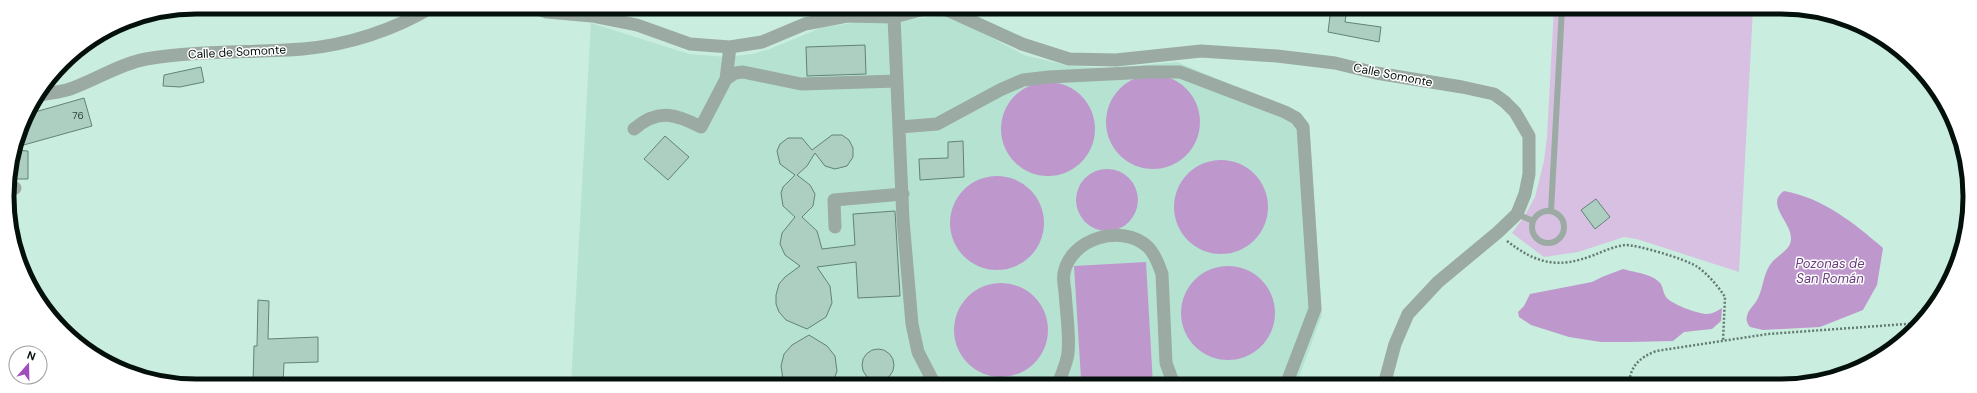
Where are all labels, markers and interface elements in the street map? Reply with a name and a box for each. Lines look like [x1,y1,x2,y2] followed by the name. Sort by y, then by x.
[188,41,287,63] street label: Calle de Somonte
[1352,59,1434,91] street label: Calle Somonte
[72,109,84,122] house number: 76
[1795,255,1865,287] water label: Pozonas de San Román
[8,345,48,385] north arrow
[25,348,38,364] text: N

